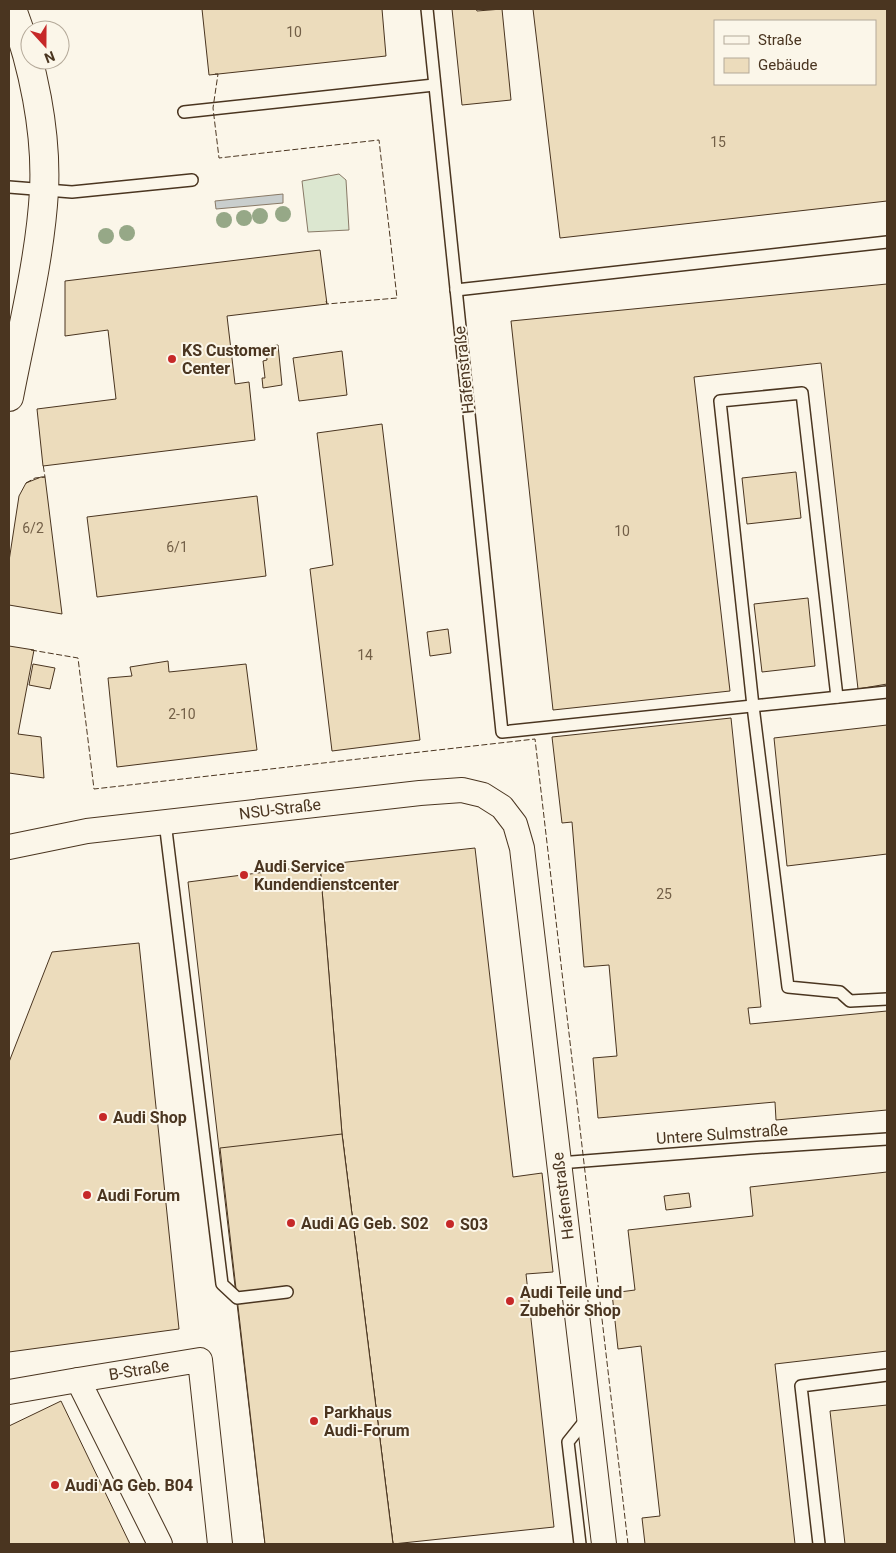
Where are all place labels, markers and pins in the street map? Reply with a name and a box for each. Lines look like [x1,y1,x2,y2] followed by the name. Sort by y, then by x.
[182,341,276,378] place label: KS Customer Center
[166,353,178,365] marker: KS Customer Center
[254,857,399,894] place label: Audi Service Kundendienstcenter
[238,869,250,881] marker: Audi Service Kundendienstcenter
[113,1108,187,1127] place label: Audi Shop
[97,1111,109,1123] marker: Audi Shop
[97,1186,180,1205] place label: Audi Forum
[81,1189,93,1201] marker: Audi Forum
[301,1214,429,1233] place label: Audi AG Geb. S02
[460,1215,488,1234] place label: S03
[285,1217,297,1229] marker: Audi AG Geb. S02
[444,1218,456,1230] marker: S03
[520,1283,622,1320] place label: Audi Teile und Zubehör Shop
[504,1295,516,1307] marker: Audi Teile und Zubehör Shop
[324,1403,410,1440] place label: Parkhaus Audi-Forum
[308,1415,320,1427] marker: Parkhaus Audi-Forum
[65,1476,193,1495] place label: Audi AG Geb. B04
[49,1479,61,1491] marker: Audi AG Geb. B04

